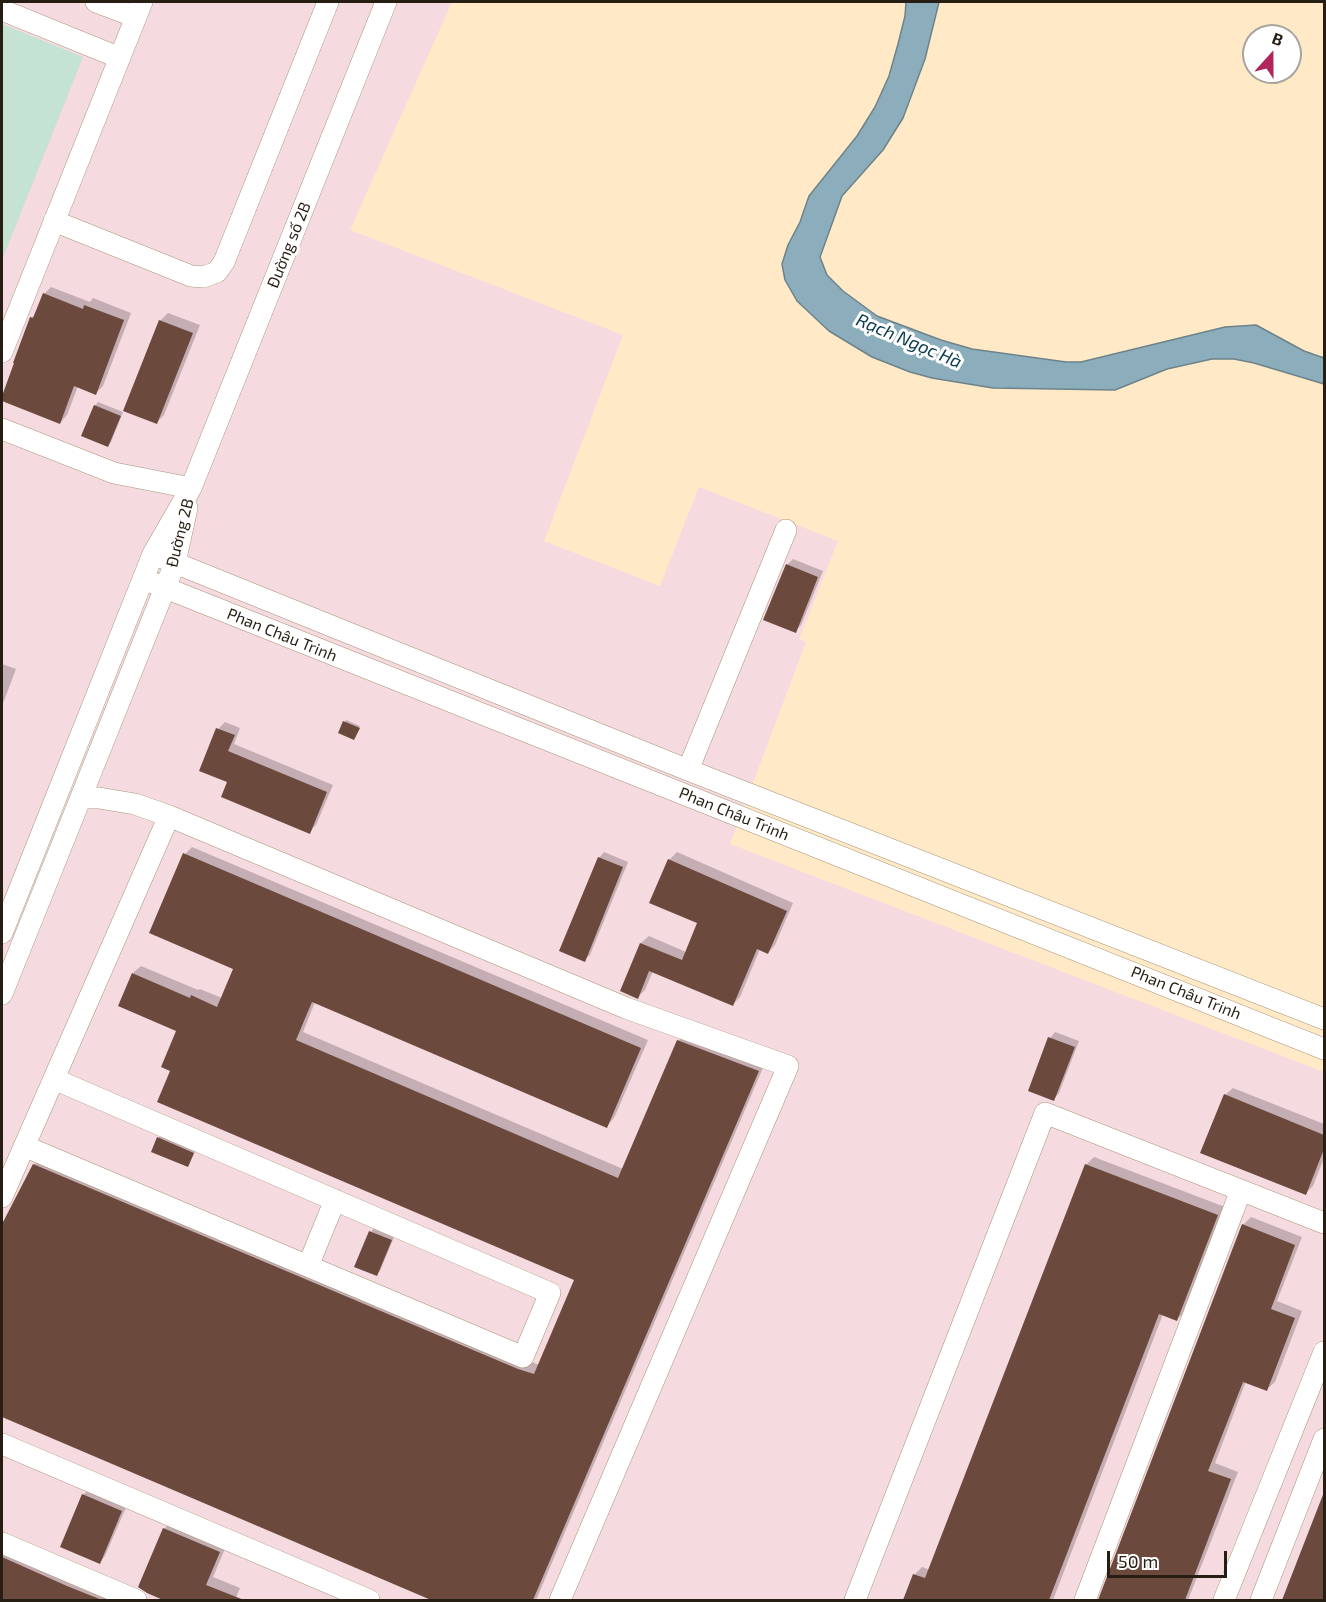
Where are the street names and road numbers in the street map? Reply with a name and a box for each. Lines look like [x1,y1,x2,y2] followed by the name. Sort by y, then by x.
[263,199,315,291] street label: Đường số 2B
[162,497,198,569] street label: Đường 2B
[224,604,340,666] street label: Phan Châu Trinh
[676,783,792,845] street label: Phan Châu Trinh
[1128,962,1244,1024] street label: Phan Châu Trinh

